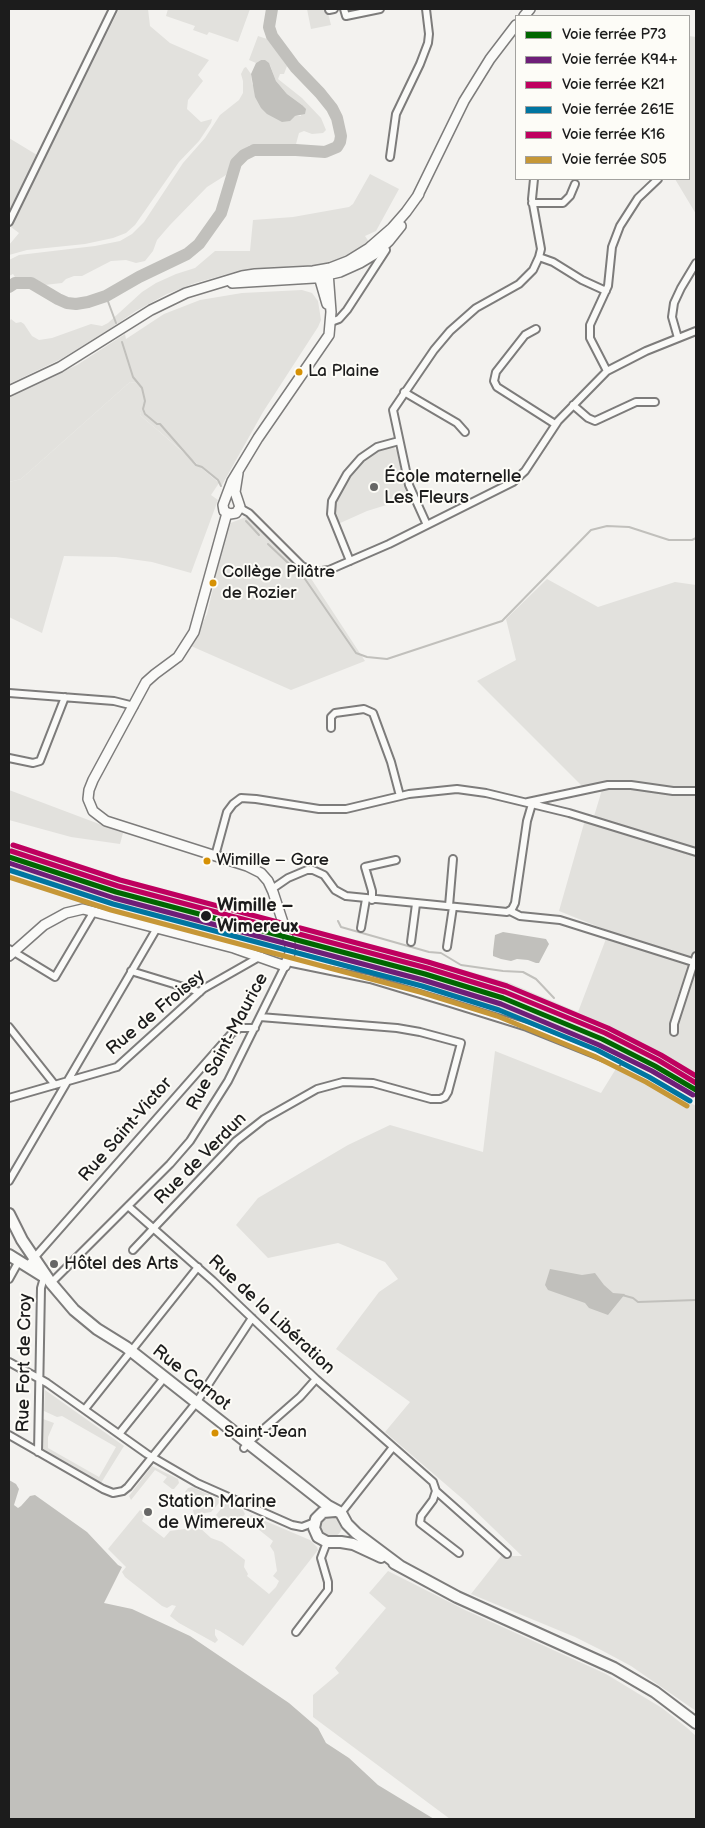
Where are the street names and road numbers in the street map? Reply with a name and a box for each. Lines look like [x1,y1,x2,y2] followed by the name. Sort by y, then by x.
[102,966,210,1060] street label: Rue de Froissy
[183,970,273,1114] street label: Rue Saint-Maurice
[75,1073,177,1187] street label: Rue Saint-Victor
[151,1109,251,1209] street label: Rue de Verdun
[203,1251,339,1379] street label: Rue de la Libération
[13,1293,37,1433] street label: Rue Fort de Croy
[148,1341,234,1415] street label: Rue Carnot

